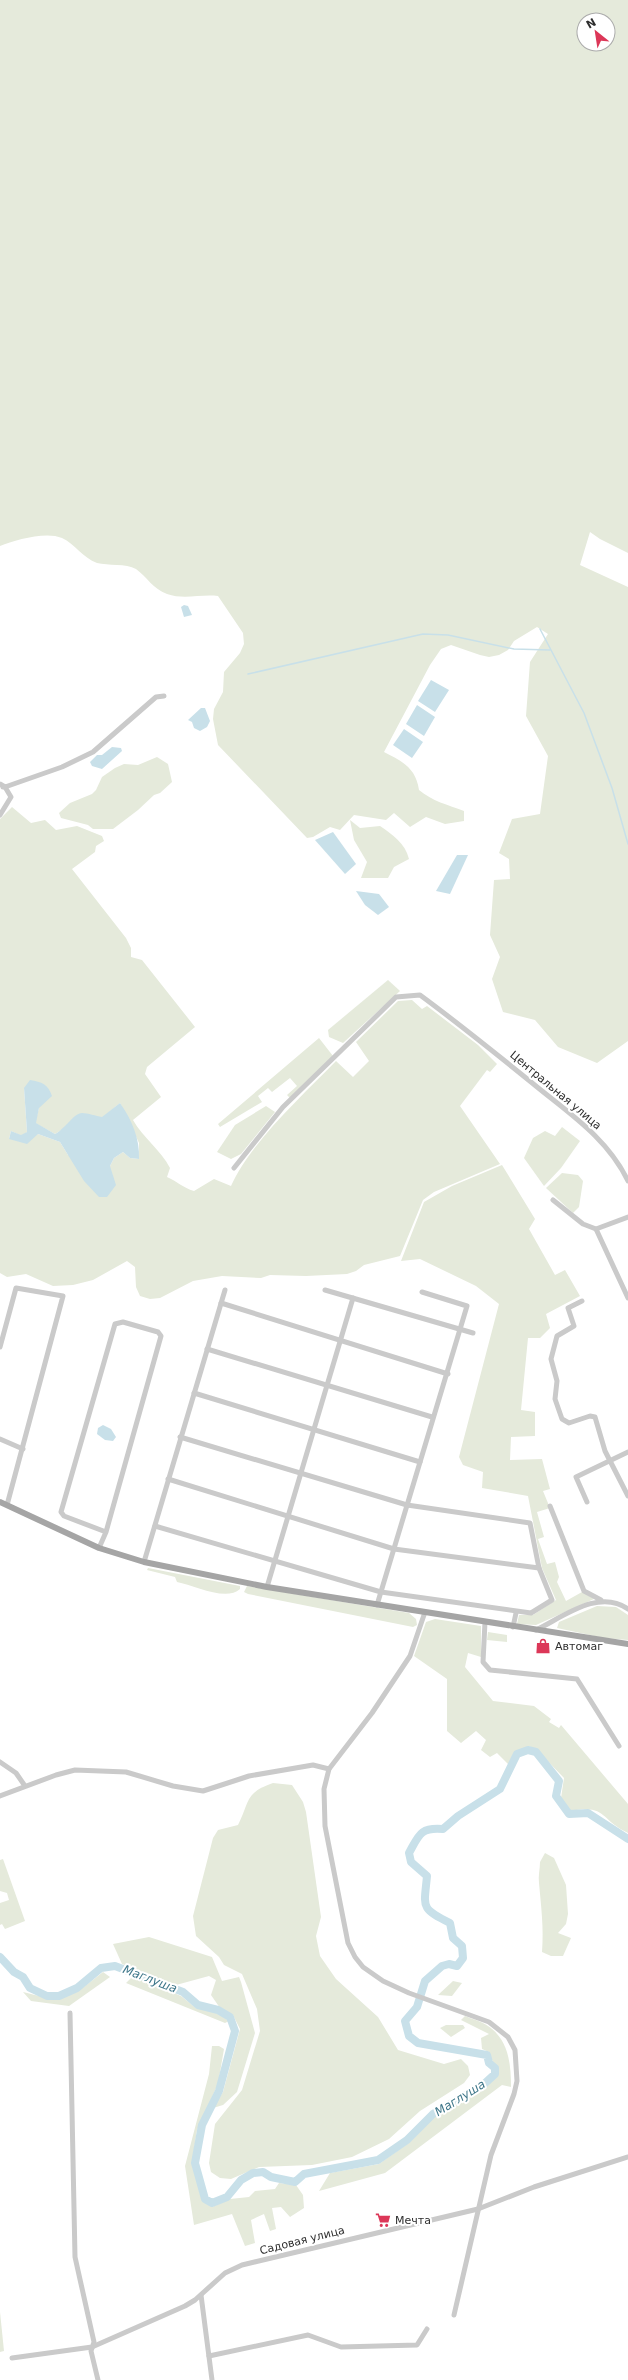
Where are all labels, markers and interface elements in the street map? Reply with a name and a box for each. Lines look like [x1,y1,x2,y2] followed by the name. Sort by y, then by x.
[576,12,616,52] north arrow
[584,16,598,32] text: N
[507,1048,604,1132] street label: Центральная улица
[534,1637,552,1655] shop icon: Автомаг
[555,1640,603,1653] place label: Автомаг
[121,1962,179,1996] water label: Маглуша
[432,2077,488,2119] water label: Маглуша
[374,2211,392,2229] supermarket icon: Мечта
[395,2214,431,2227] place label: Мечта
[258,2224,346,2257] street label: Садовая улица

